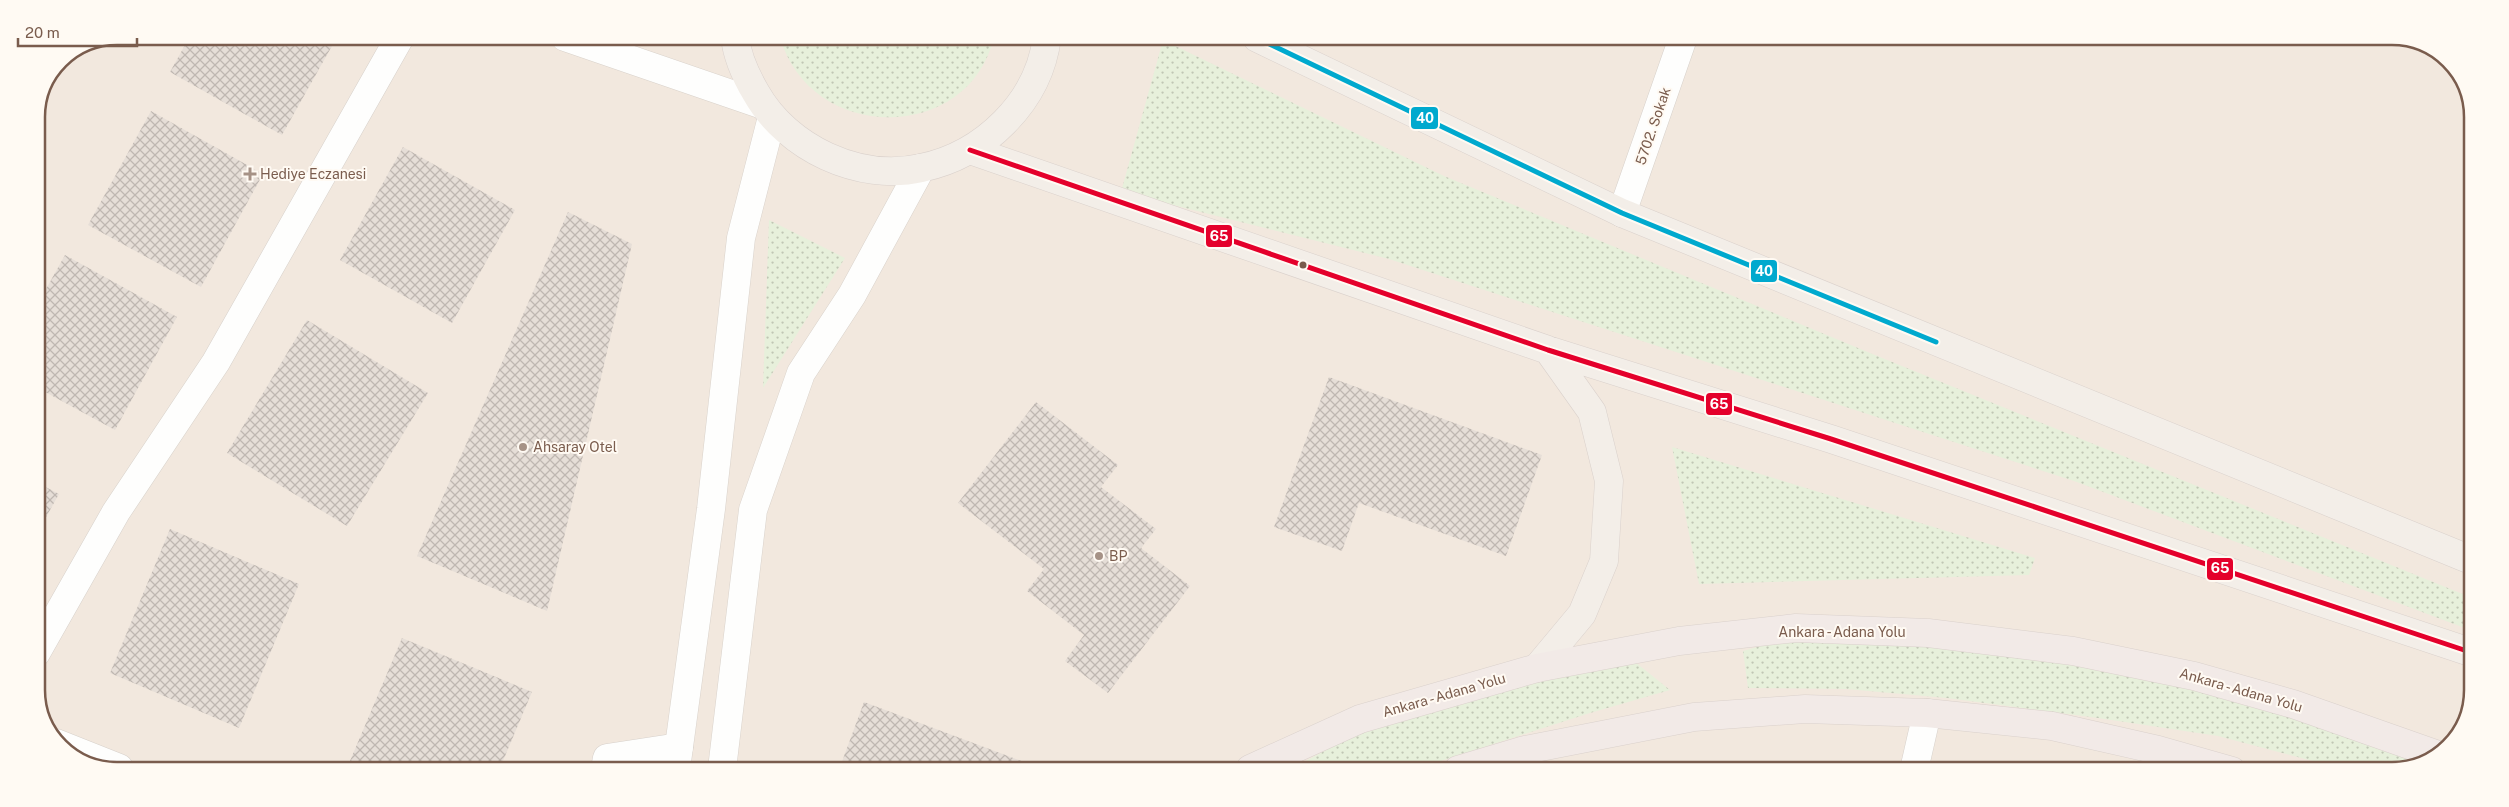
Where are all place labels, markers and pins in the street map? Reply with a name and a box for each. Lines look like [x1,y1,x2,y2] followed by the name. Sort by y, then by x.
[260,166,366,182] place label: Hediye Eczanesi
[244,168,256,180] marker: Hediye Eczanesi
[1298,260,1308,270] unlabelled marker
[533,439,617,455] place label: Ahsaray Otel
[517,441,529,453] marker: Ahsaray Otel
[1109,548,1127,564] place label: BP
[1093,550,1105,562] marker: BP

